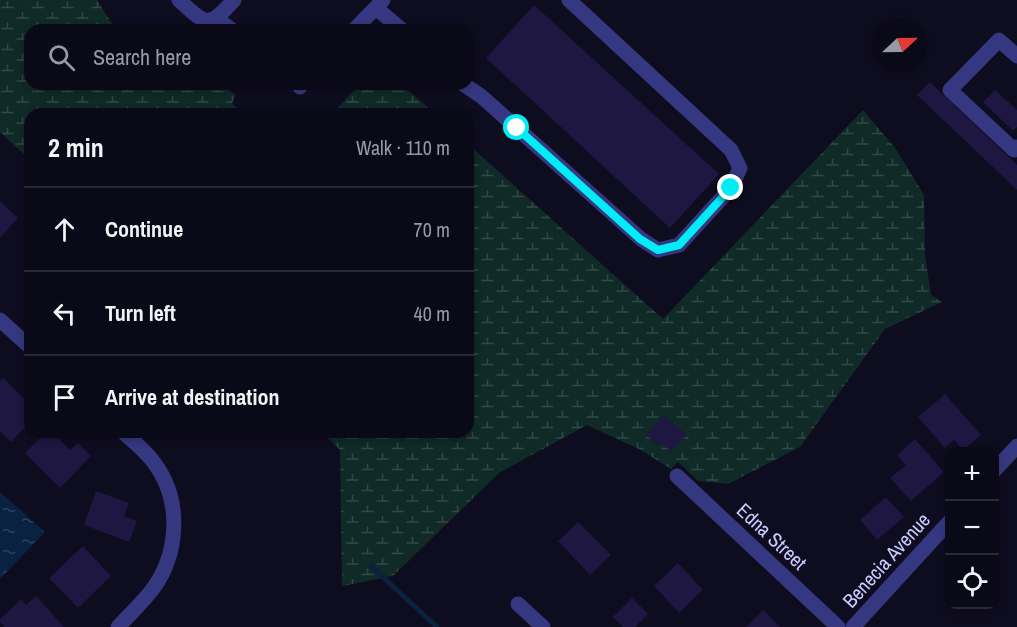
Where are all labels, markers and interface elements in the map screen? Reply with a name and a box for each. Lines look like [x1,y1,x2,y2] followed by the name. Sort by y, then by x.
[873,18,927,72] north arrow
[24,24,474,90] search box
[45,41,78,74] icon: search
[93,42,191,72] text: Search here
[503,114,529,140] route start
[48,130,104,165] text: 2 min
[356,134,450,161] text: Walk · 110 m
[717,174,743,200] route end
[48,213,81,246] icon: ahead
[105,214,183,244] text: Continue
[414,216,450,243] text: 70 m
[48,297,81,330] icon: left
[105,298,176,328] text: Turn left
[414,300,450,327] text: 40 m
[48,381,81,414] icon: arrive
[105,382,279,412] text: Arrive at destination
[945,447,999,609] map controls
[945,447,999,501] button: +
[731,497,813,576] street label: Edna Street
[945,501,999,555] button: −
[836,507,936,613] street label: Benecia Avenue
[945,555,999,609] button: locate

